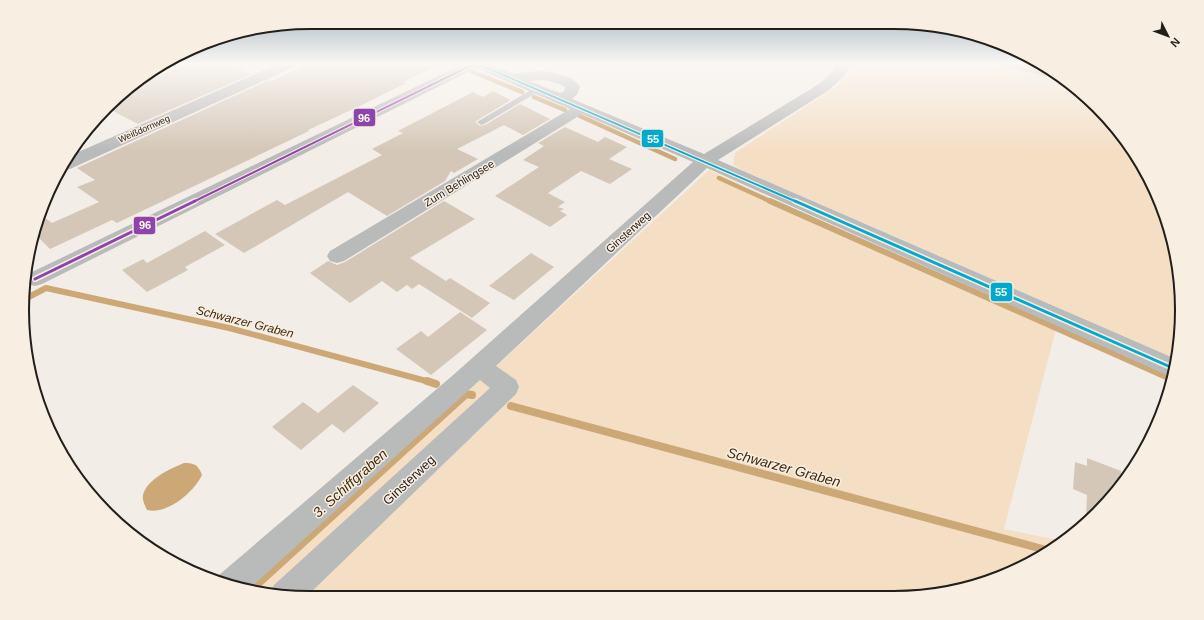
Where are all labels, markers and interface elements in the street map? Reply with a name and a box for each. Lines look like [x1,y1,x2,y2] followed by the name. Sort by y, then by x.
[1148,16,1188,56] north arrow
[1168,36,1183,50] text: N
[353,108,376,127] line badge: 96
[358,112,370,124] text: 96
[117,113,171,145] street label: Weißdornweg
[641,129,664,148] line badge: 55
[647,133,659,145] text: 55
[422,157,496,209] street label: Zum Behlingsee
[603,209,653,255] street label: Ginsterweg
[133,216,156,235] line badge: 96
[139,219,151,231] text: 96
[990,282,1013,302] line badge: 55
[995,286,1007,298] text: 55
[195,303,296,341] water label: Schwarzer Graben
[726,444,843,490] water label: Schwarzer Graben
[310,445,391,520] water label: 3. Schiffgraben
[380,452,438,508] street label: Ginsterweg

